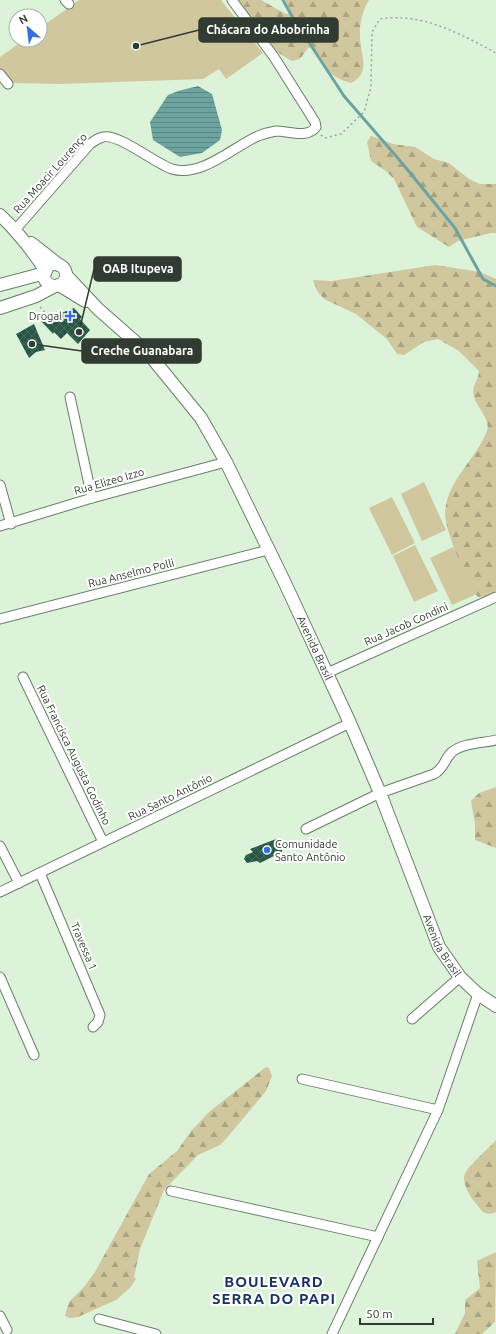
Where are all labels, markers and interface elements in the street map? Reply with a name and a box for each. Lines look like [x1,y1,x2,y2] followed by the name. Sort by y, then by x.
[8,8,48,48] north arrow
[17,12,30,26] text: N
[199,18,338,42] callout: Chácara do Abobrinha
[206,23,330,36] text: Chácara do Abobrinha
[11,130,89,216] street label: Rua Moacir Lourenço
[94,257,181,281] callout: OAB Itupeva
[102,262,174,275] text: OAB Itupeva
[29,310,62,322] place label: Drogal
[65,311,75,321] marker: Drogal
[82,339,201,363] callout: Creche Guanabara
[91,344,193,357] text: Creche Guanabara
[73,465,145,497] street label: Rua Elizeo Izzo
[87,557,175,589] street label: Rua Anselmo Polli
[362,600,450,648] street label: Rua Jacob Condini
[295,614,335,682] street label: Avenida Brasil
[35,683,113,827] street label: Rua Francisca Augusta Godinho
[126,771,214,823] street label: Rua Santo Antônio
[275,838,346,863] place label: Comunidade Santo Antônio
[262,845,272,855] marker: Comunidade Santo Antônio
[421,913,464,979] street label: Avenida Brasil
[69,920,99,972] street label: Travessa 1
[212,1273,336,1307] district label: BOULEVARD SERRA DO PAPI
[360,1300,433,1326] scale bar
[366,1307,393,1320] text: 50 m

